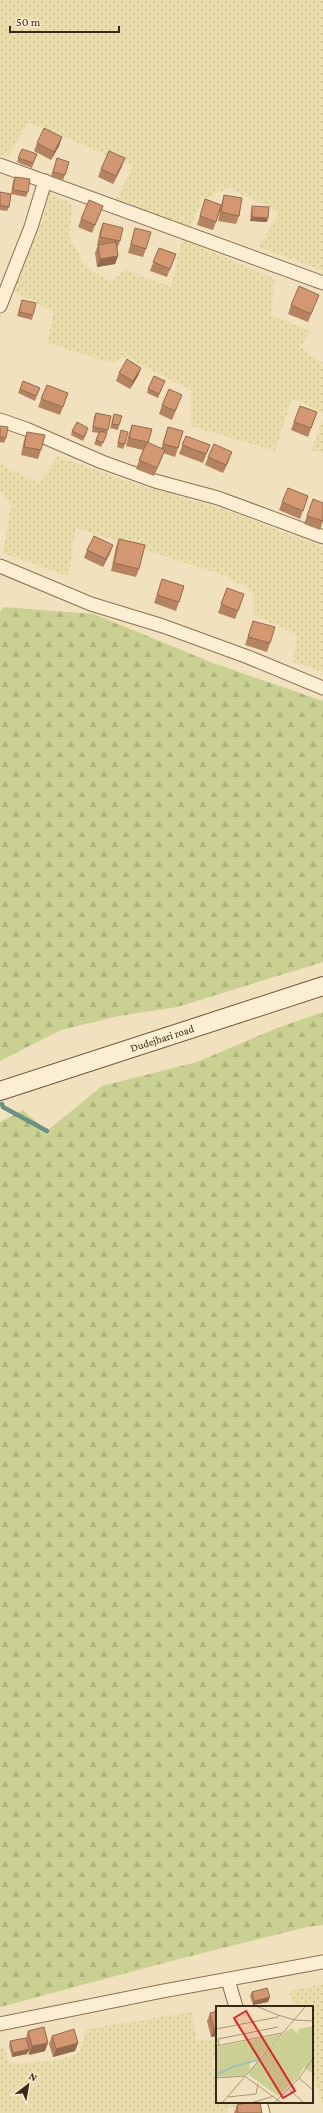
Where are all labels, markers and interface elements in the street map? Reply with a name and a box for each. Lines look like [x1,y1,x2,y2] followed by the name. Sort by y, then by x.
[10,8,119,34] scale bar
[16,15,41,29] text: 50 m
[129,1022,196,1055] street label: Dudejhari road
[216,2006,313,2103] inset map
[8,2065,48,2105] north arrow
[27,2069,40,2084] text: N

